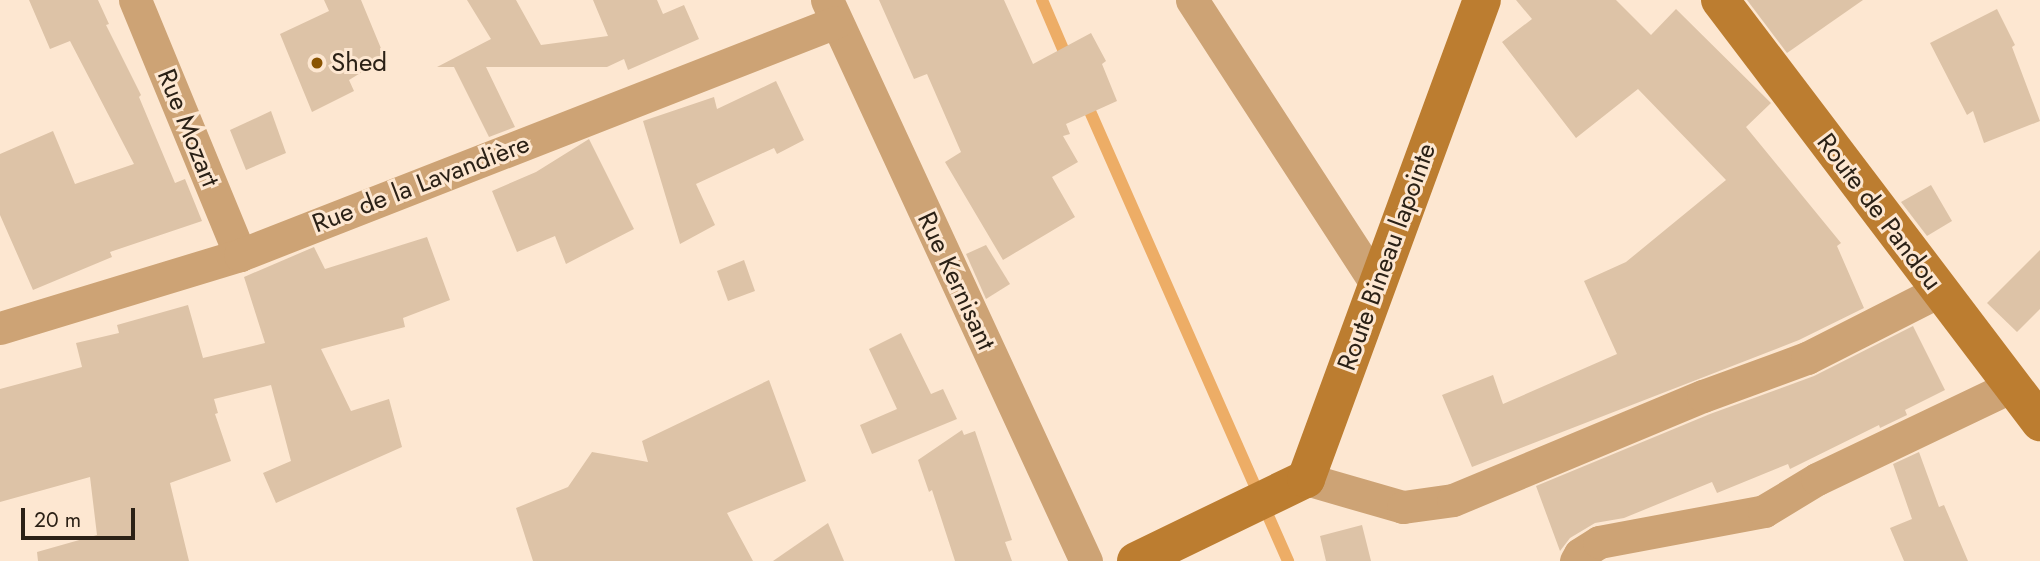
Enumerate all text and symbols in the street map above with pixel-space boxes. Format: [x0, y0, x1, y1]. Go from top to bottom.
place label: Shed [331, 47, 387, 79]
marker: Shed [309, 55, 325, 71]
street label: Rue Mozart [150, 65, 226, 191]
street label: Route de Pandou [1810, 127, 1948, 297]
street label: Rue de la Lavandière [308, 128, 534, 240]
street label: Route Bineau lapointe [1331, 139, 1443, 375]
street label: Rue Kernisant [910, 207, 1002, 355]
scale bar [24, 494, 138, 538]
text: 20 m [34, 505, 81, 535]

